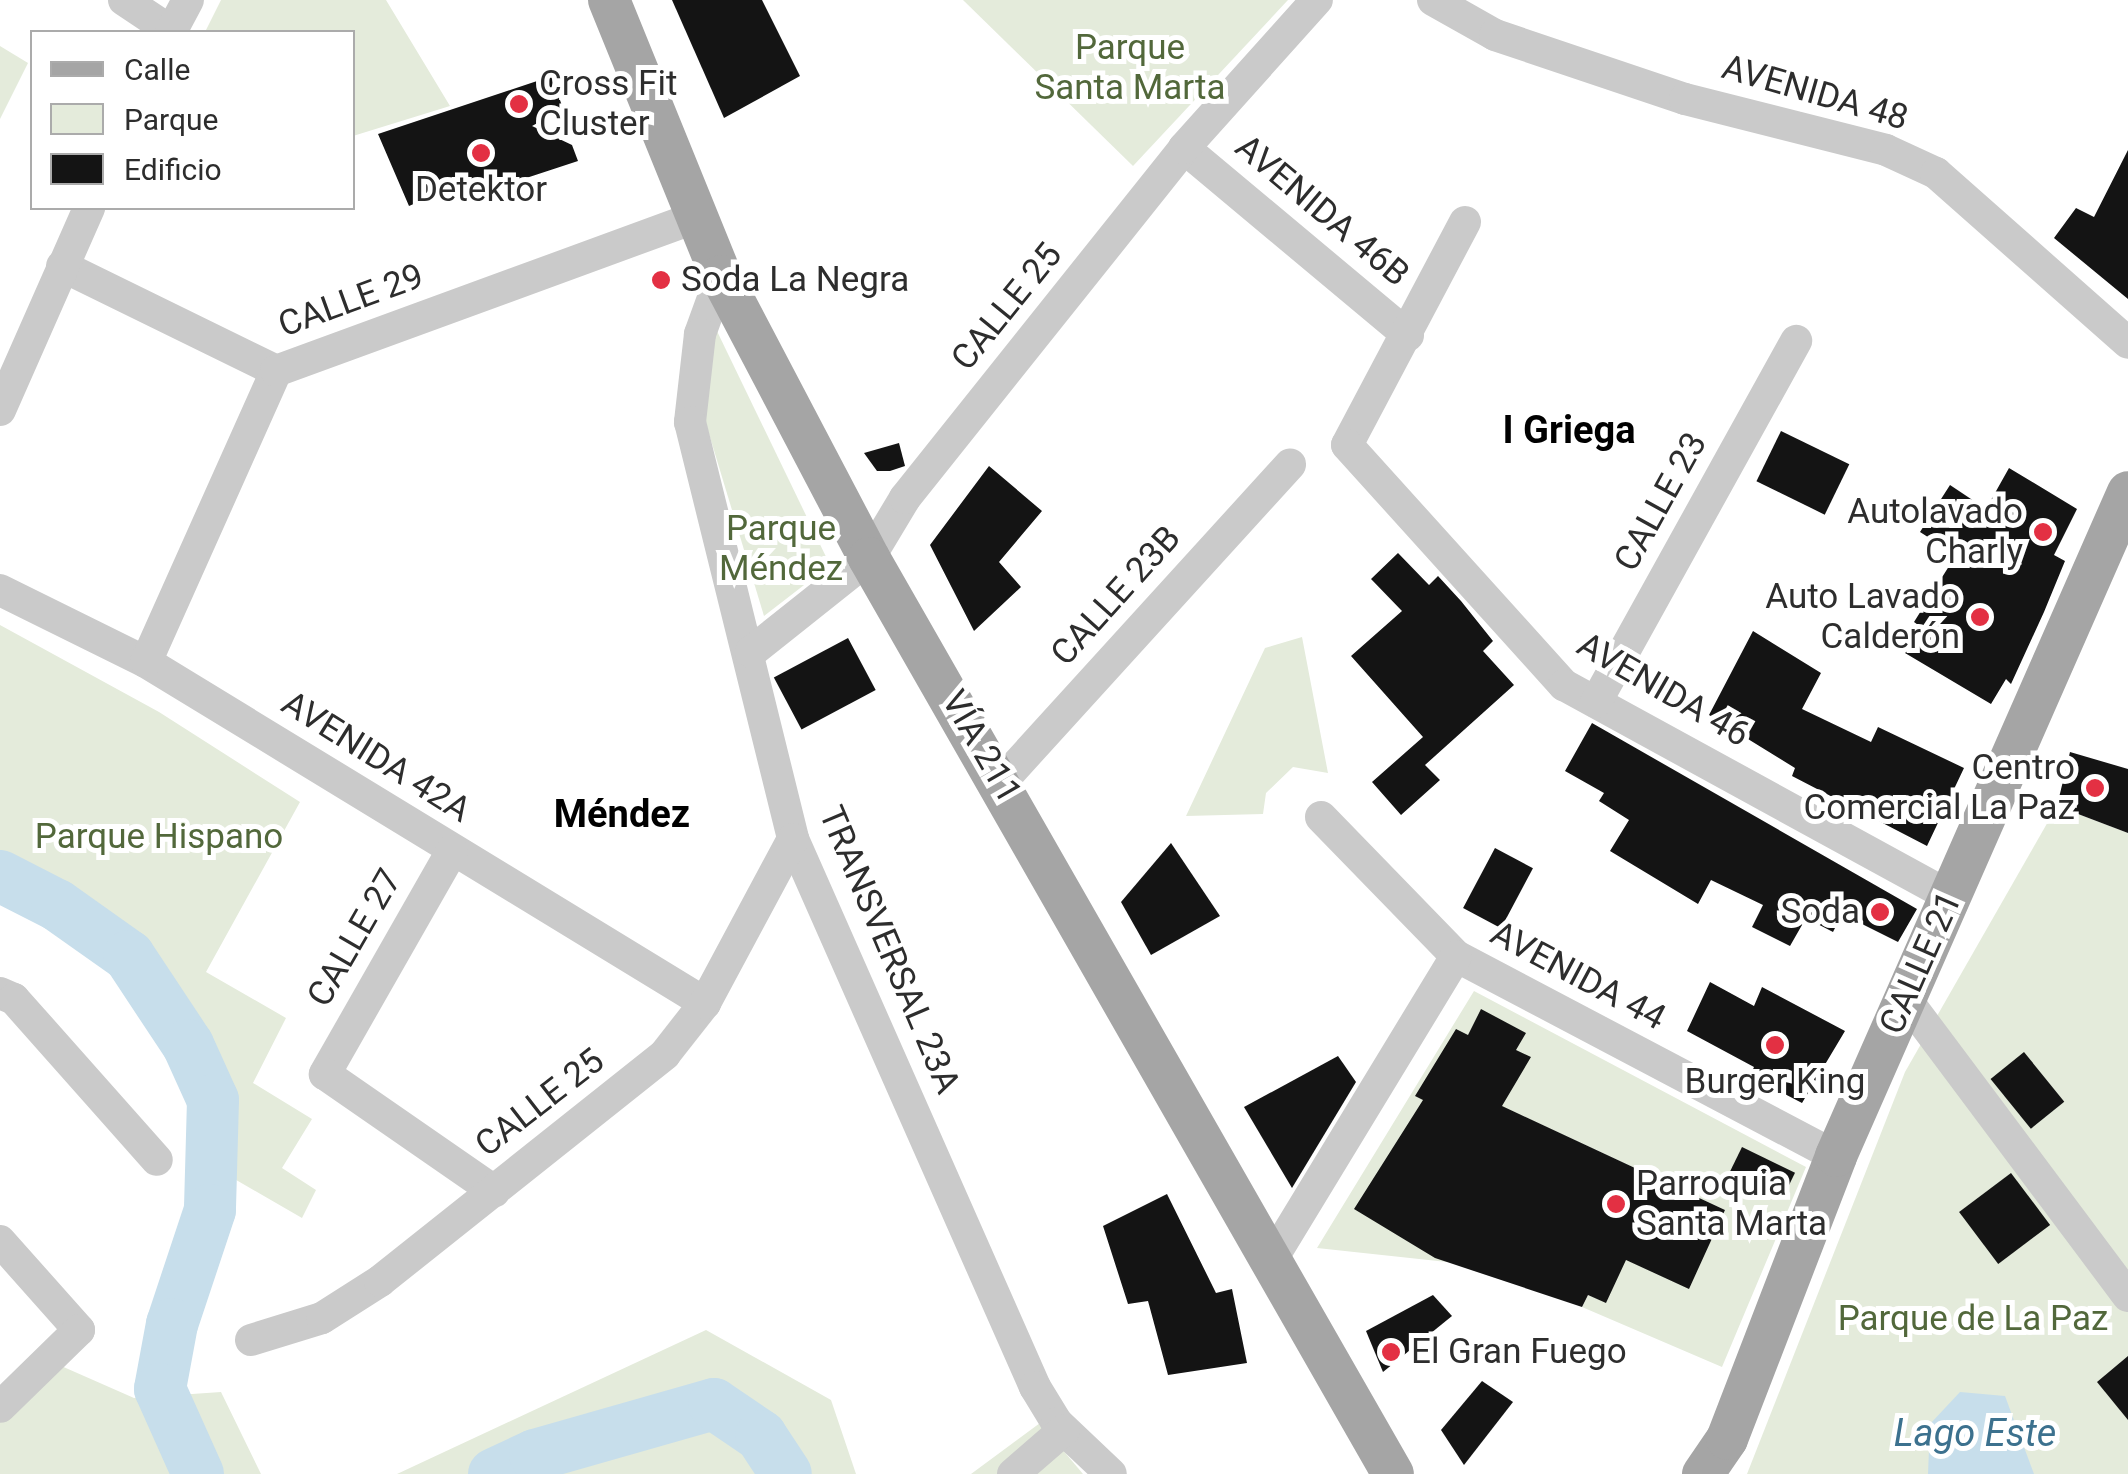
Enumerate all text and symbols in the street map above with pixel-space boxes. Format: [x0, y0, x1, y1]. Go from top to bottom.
park label: Parque Santa Marta [1034, 27, 1226, 109]
legend [30, 30, 355, 210]
street label: AVENIDA 48 [1717, 46, 1913, 140]
text: Calle [124, 52, 190, 87]
place label: Cross Fit Cluster [539, 63, 677, 145]
marker: Cross Fit Cluster [508, 93, 530, 115]
text: Parque [124, 102, 218, 137]
street label: AVENIDA 46B [1227, 126, 1417, 296]
marker: Detektor [470, 142, 492, 164]
text: Edificio [124, 152, 222, 187]
place label: Detektor [415, 169, 547, 211]
street label: CALLE 25 [943, 235, 1071, 379]
street label: CALLE 29 [273, 255, 429, 347]
place label: Soda La Negra [681, 259, 909, 301]
marker: Soda La Negra [650, 269, 672, 291]
district label: I Griega [1502, 408, 1636, 454]
street label: CALLE 23 [1606, 426, 1716, 578]
place label: Autolavado Charly [1847, 491, 2023, 573]
park label: Parque Méndez [719, 508, 843, 590]
street label: CALLE 23B [1043, 518, 1189, 674]
marker: Autolavado Charly [2032, 521, 2054, 543]
place label: Auto Lavado Calderón [1765, 576, 1960, 658]
marker: Auto Lavado Calderón [1969, 606, 1991, 628]
street label: AVENIDA 46 [1570, 624, 1756, 756]
street label: AVENIDA 42A [274, 682, 478, 832]
street label: VÍA 211 [932, 683, 1030, 811]
place label: Centro Comercial La Paz [1804, 747, 2075, 829]
marker: Centro Comercial La Paz [2084, 777, 2106, 799]
district label: Méndez [554, 792, 690, 838]
street label: TRANSVERSAL 23A [809, 800, 969, 1100]
park label: Parque Hispano [35, 816, 283, 858]
street label: CALLE 27 [299, 862, 411, 1014]
street label: CALLE 21 [1871, 885, 1971, 1041]
place label: Soda [1780, 891, 1860, 933]
marker: Soda [1869, 901, 1891, 923]
street label: AVENIDA 44 [1484, 913, 1672, 1039]
marker: Burger King [1764, 1034, 1786, 1056]
street label: CALLE 25 [467, 1040, 613, 1166]
place label: Burger King [1685, 1061, 1865, 1103]
place label: Parroquia Santa Marta [1636, 1163, 1827, 1245]
marker: Parroquia Santa Marta [1605, 1193, 1627, 1215]
park label: Parque de La Paz [1838, 1298, 2108, 1340]
place label: El Gran Fuego [1411, 1331, 1627, 1373]
marker: El Gran Fuego [1380, 1341, 1402, 1363]
water label: Lago Este [1894, 1411, 2056, 1457]

